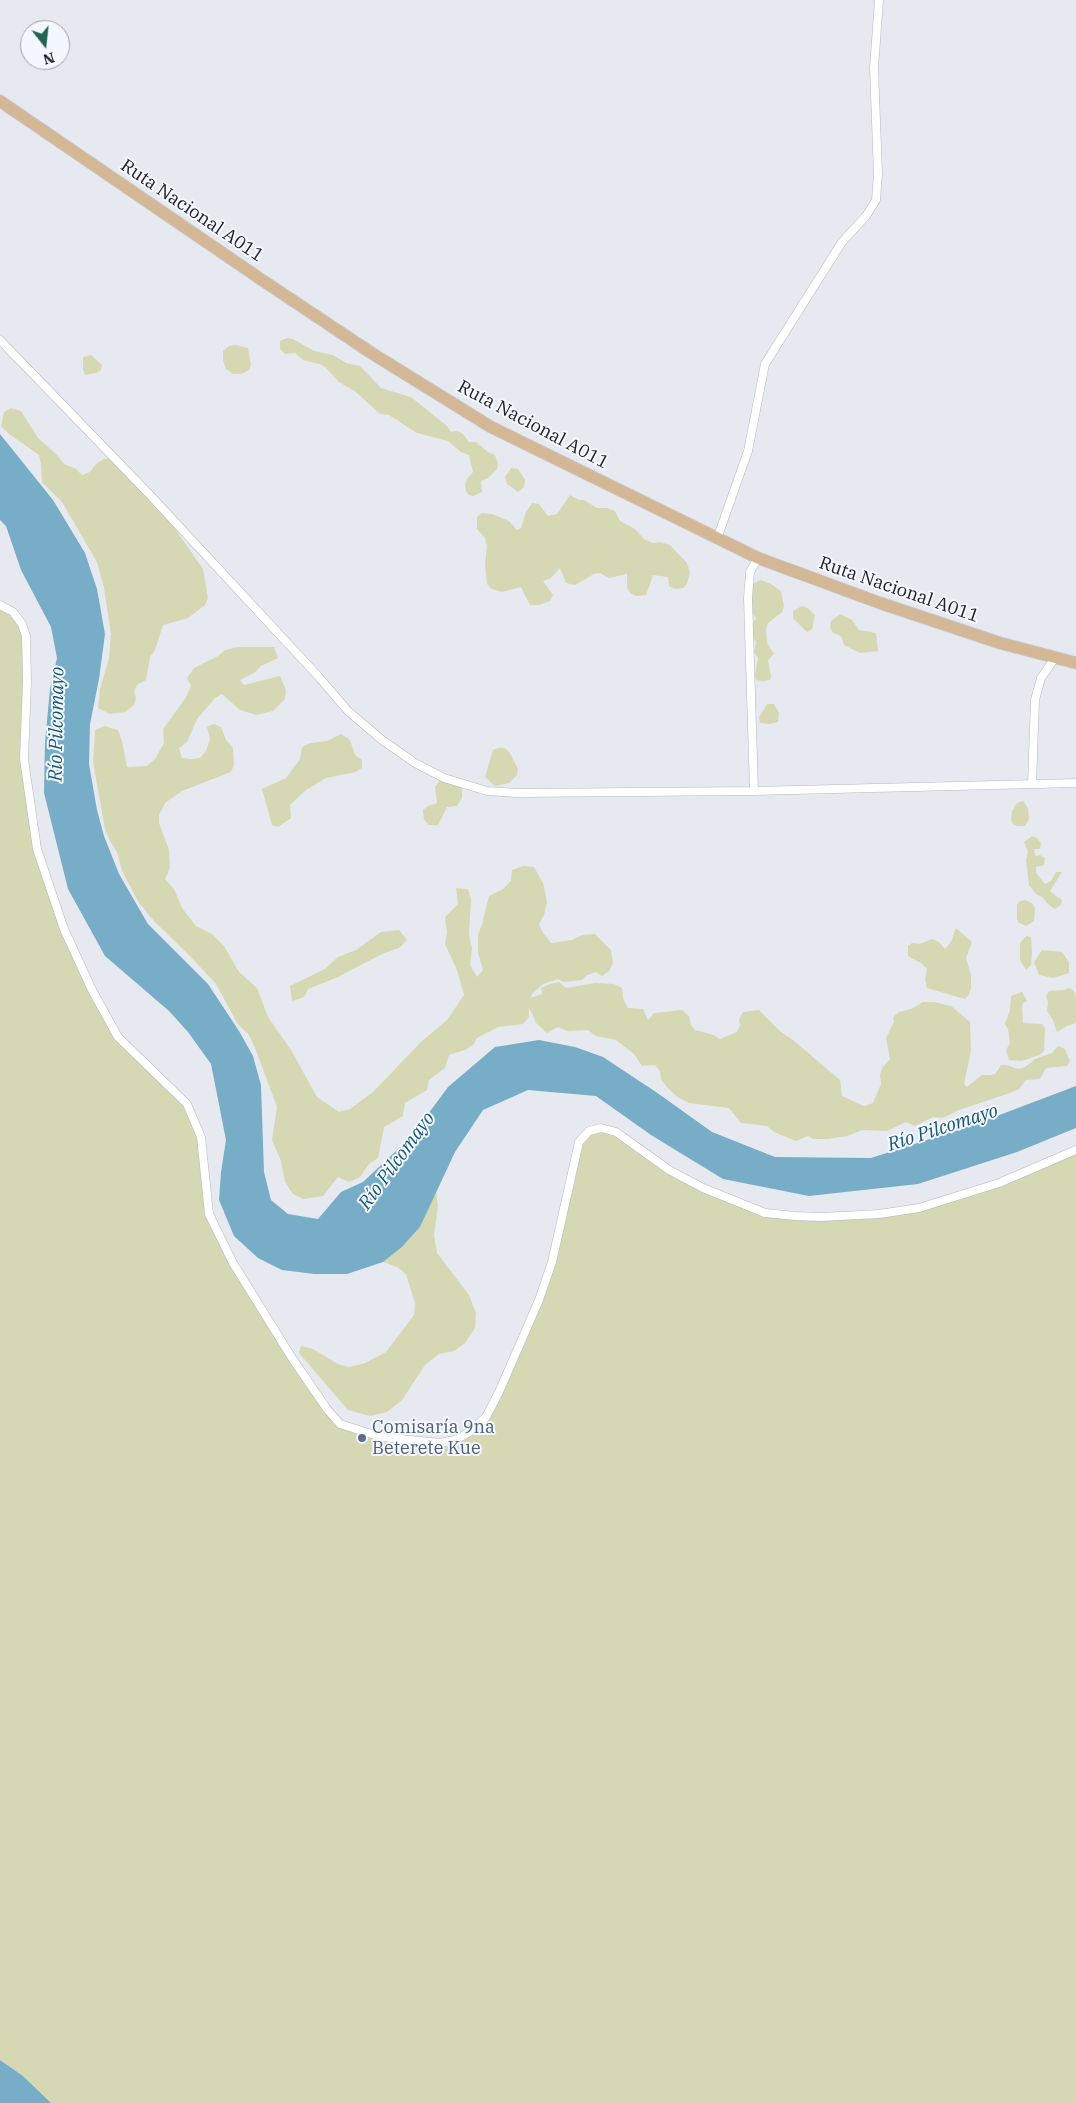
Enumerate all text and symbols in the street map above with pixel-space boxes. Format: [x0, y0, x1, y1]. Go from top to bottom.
north arrow [20, 20, 70, 70]
text: N [41, 48, 57, 69]
street label: Ruta Nacional A011 [116, 155, 268, 267]
street label: Ruta Nacional A011 [454, 376, 612, 474]
street label: Ruta Nacional A011 [816, 552, 982, 628]
water label: Río Pilcomayo [45, 666, 69, 782]
water label: Río Pilcomayo [885, 1099, 1001, 1157]
water label: Río Pilcomayo [354, 1108, 440, 1214]
place label: Comisaría 9na Beterete Kue [372, 1417, 495, 1460]
marker: Comisaría 9na Beterete Kue [356, 1432, 368, 1444]

